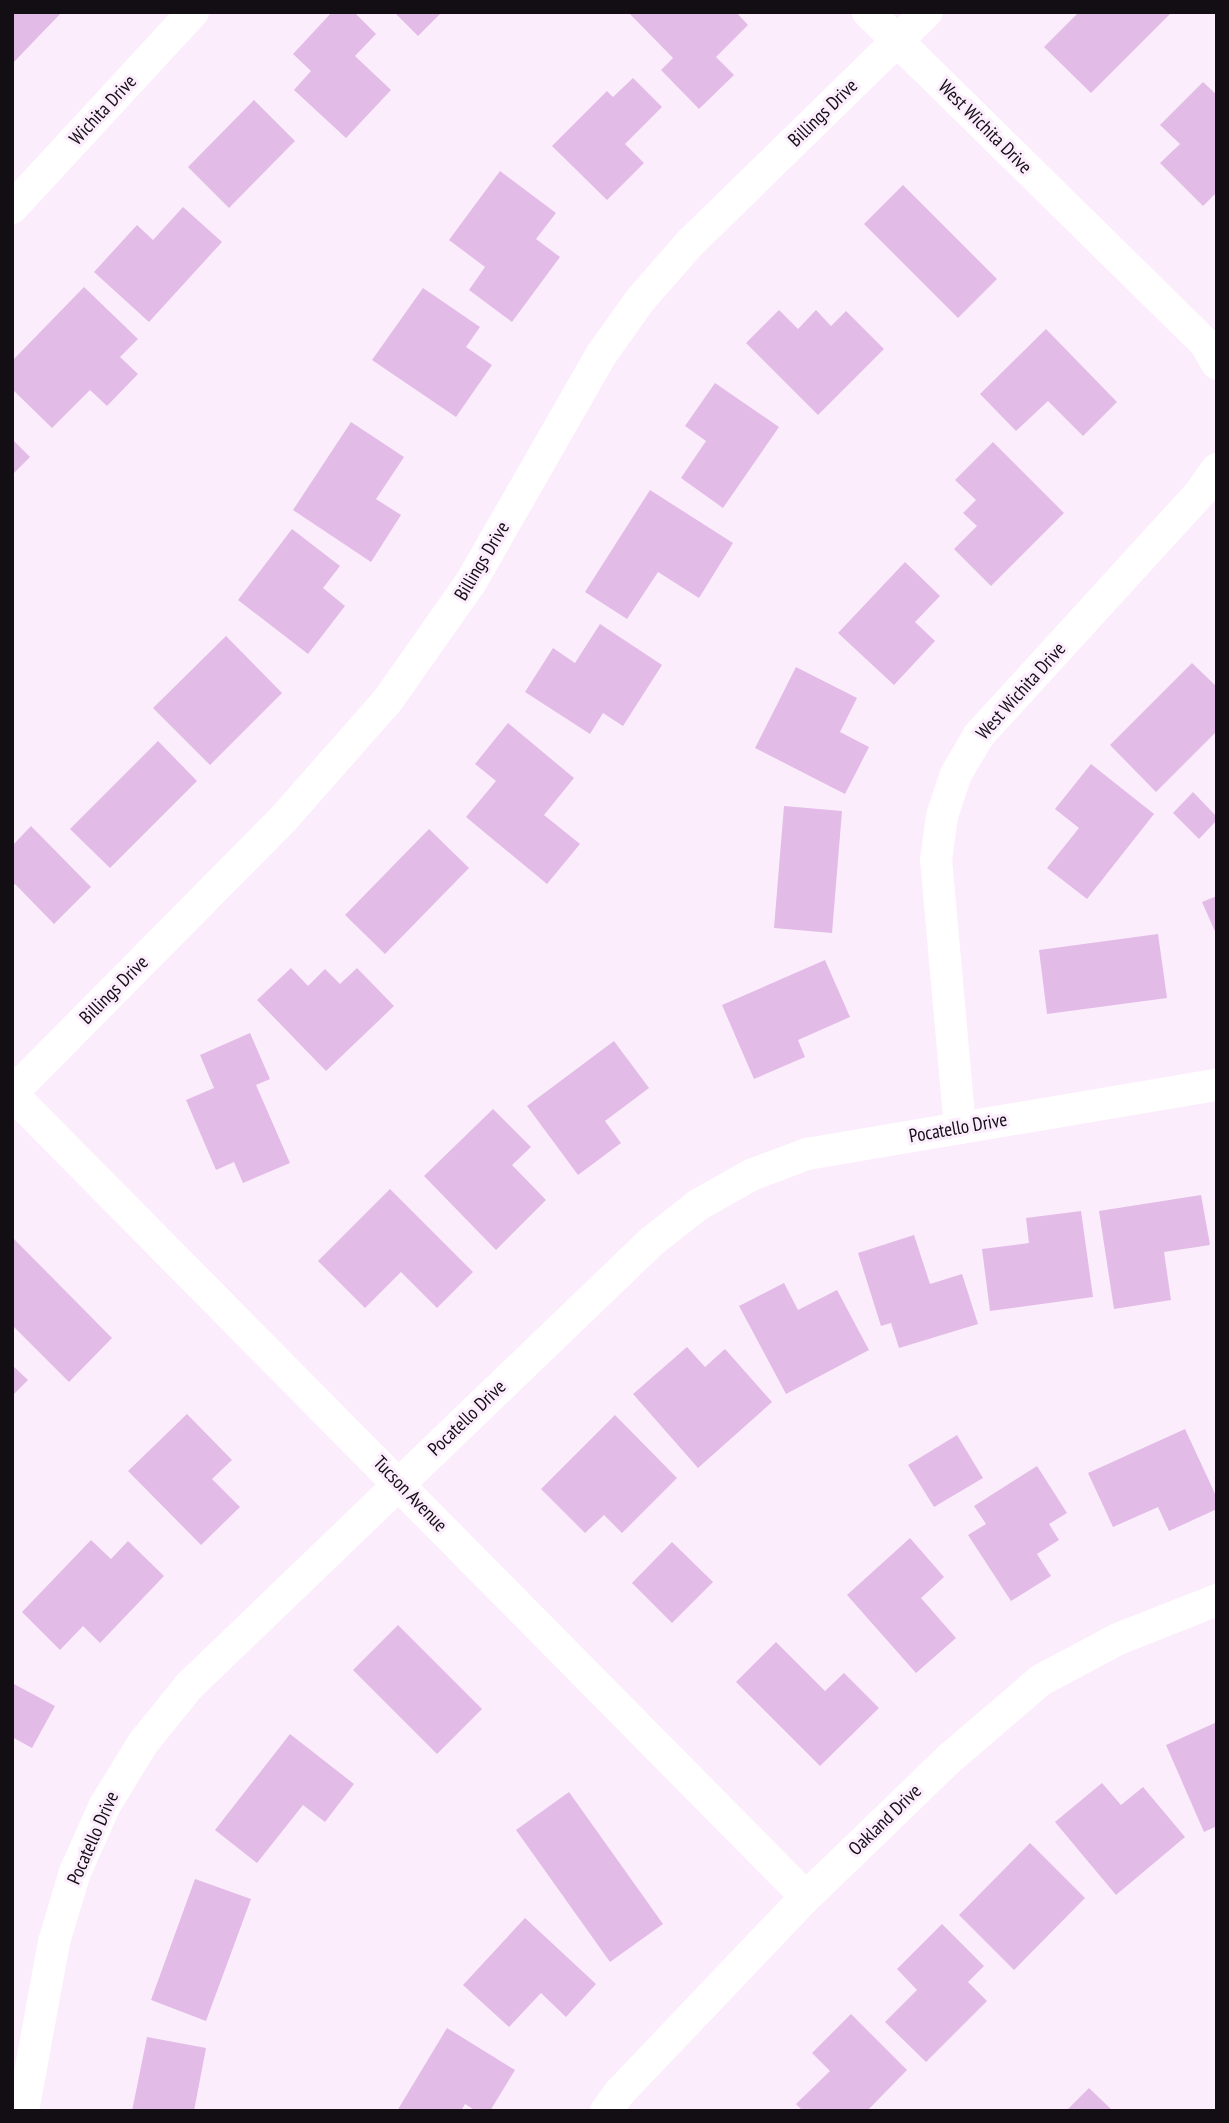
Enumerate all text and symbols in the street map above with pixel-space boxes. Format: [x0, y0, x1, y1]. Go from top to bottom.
street label: Wichita Drive [65, 70, 141, 150]
street label: Billings Drive [784, 74, 862, 152]
street label: West Wichita Drive [933, 75, 1037, 179]
street label: Billings Drive [450, 518, 514, 604]
street label: West Wichita Drive [971, 638, 1071, 744]
street label: Billings Drive [75, 951, 153, 1029]
street label: Pocatello Drive [907, 1108, 1009, 1148]
street label: Pocatello Drive [423, 1375, 511, 1461]
street label: Tucson Avenue [368, 1451, 452, 1537]
street label: Oakland Drive [844, 1780, 926, 1860]
street label: Pocatello Drive [62, 1788, 124, 1888]

